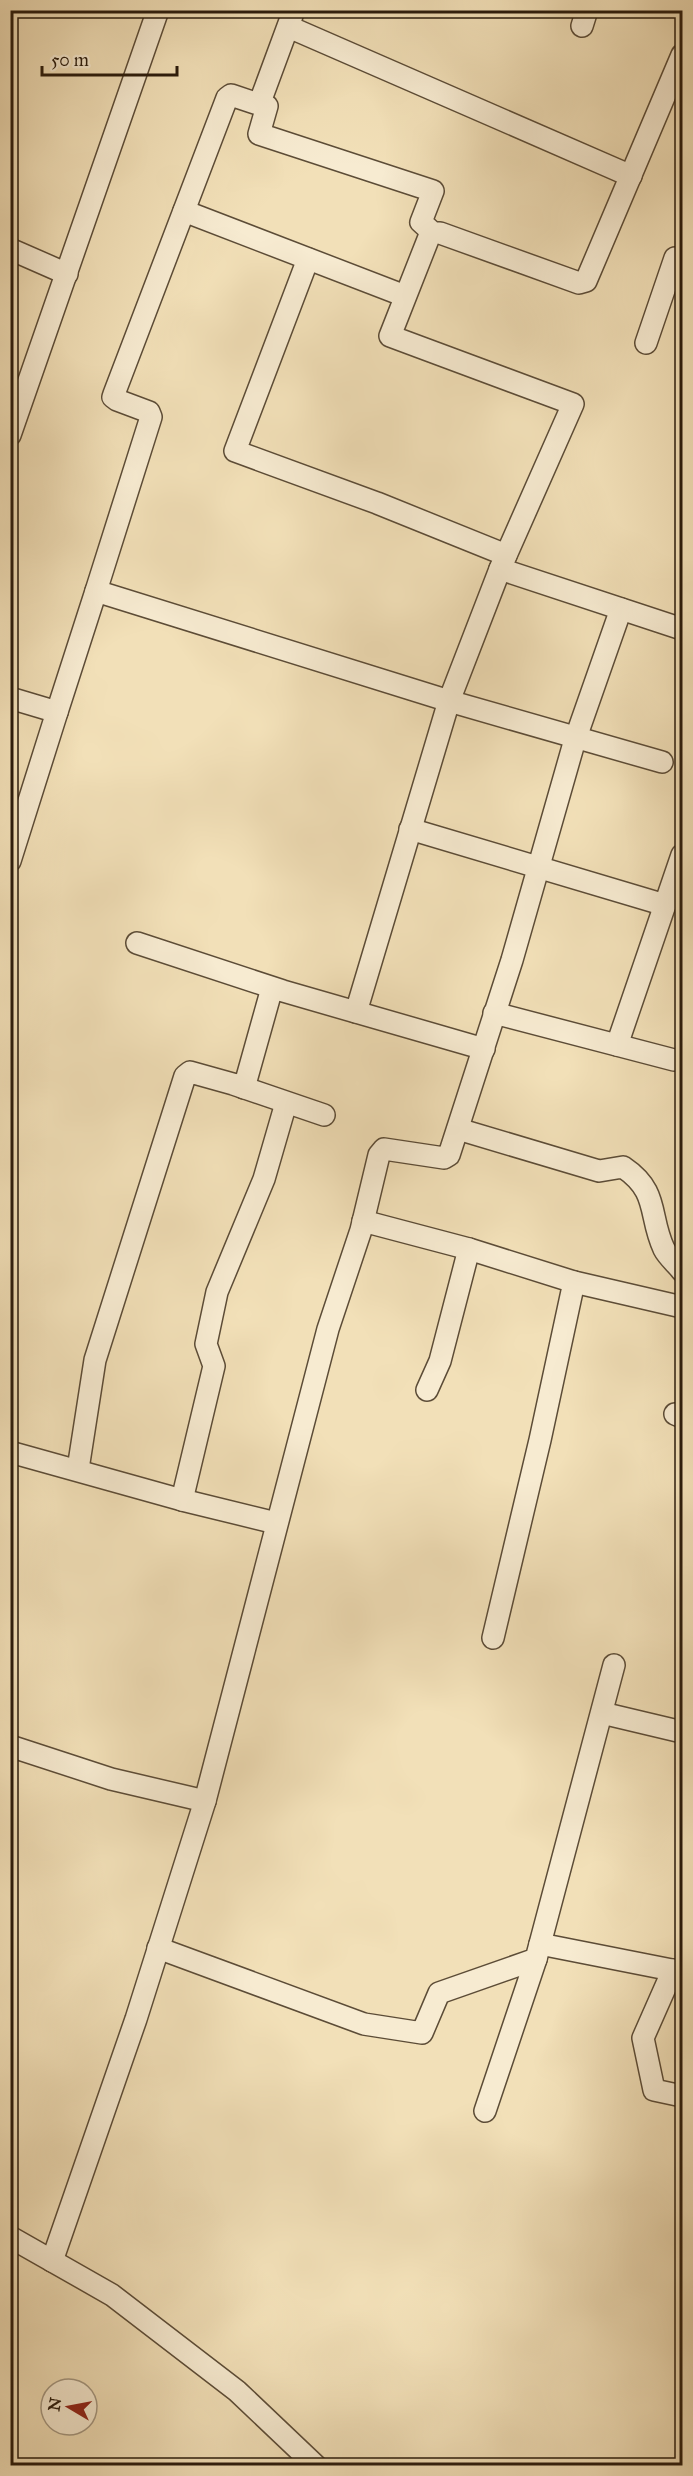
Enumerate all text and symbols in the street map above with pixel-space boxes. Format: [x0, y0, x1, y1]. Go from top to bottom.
scale bar [42, 39, 177, 77]
text: 50 m [51, 49, 89, 71]
north arrow [39, 2377, 99, 2437]
text: N [44, 2396, 65, 2413]

